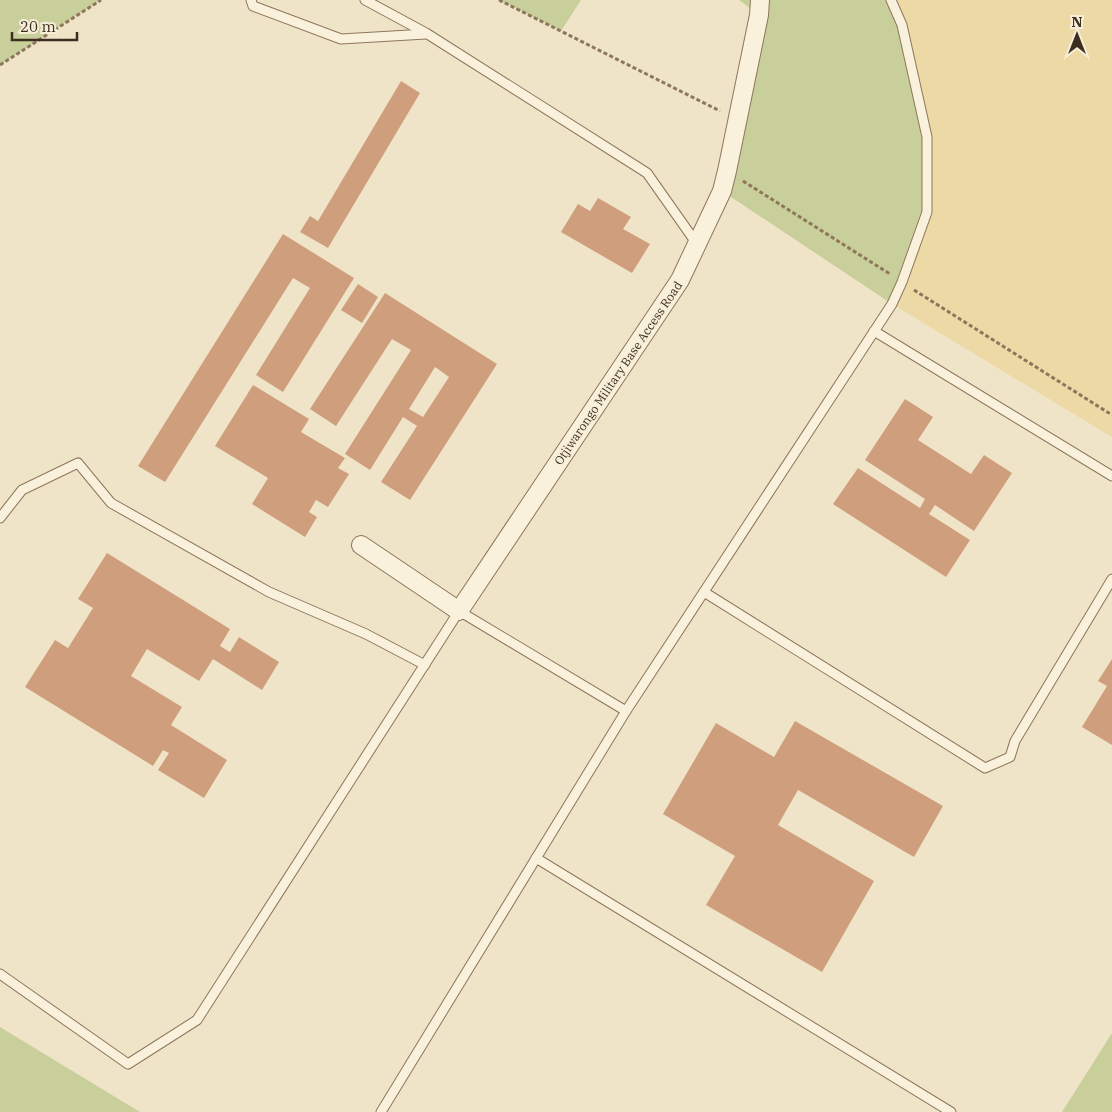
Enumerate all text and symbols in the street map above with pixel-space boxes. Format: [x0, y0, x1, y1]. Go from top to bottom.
scale bar [12, 10, 78, 42]
north arrow [1052, 10, 1102, 60]
text: N [1071, 13, 1083, 31]
text: 20 m [20, 17, 56, 36]
street label: Otjiwarongo Military Base Access Road [551, 278, 685, 468]

